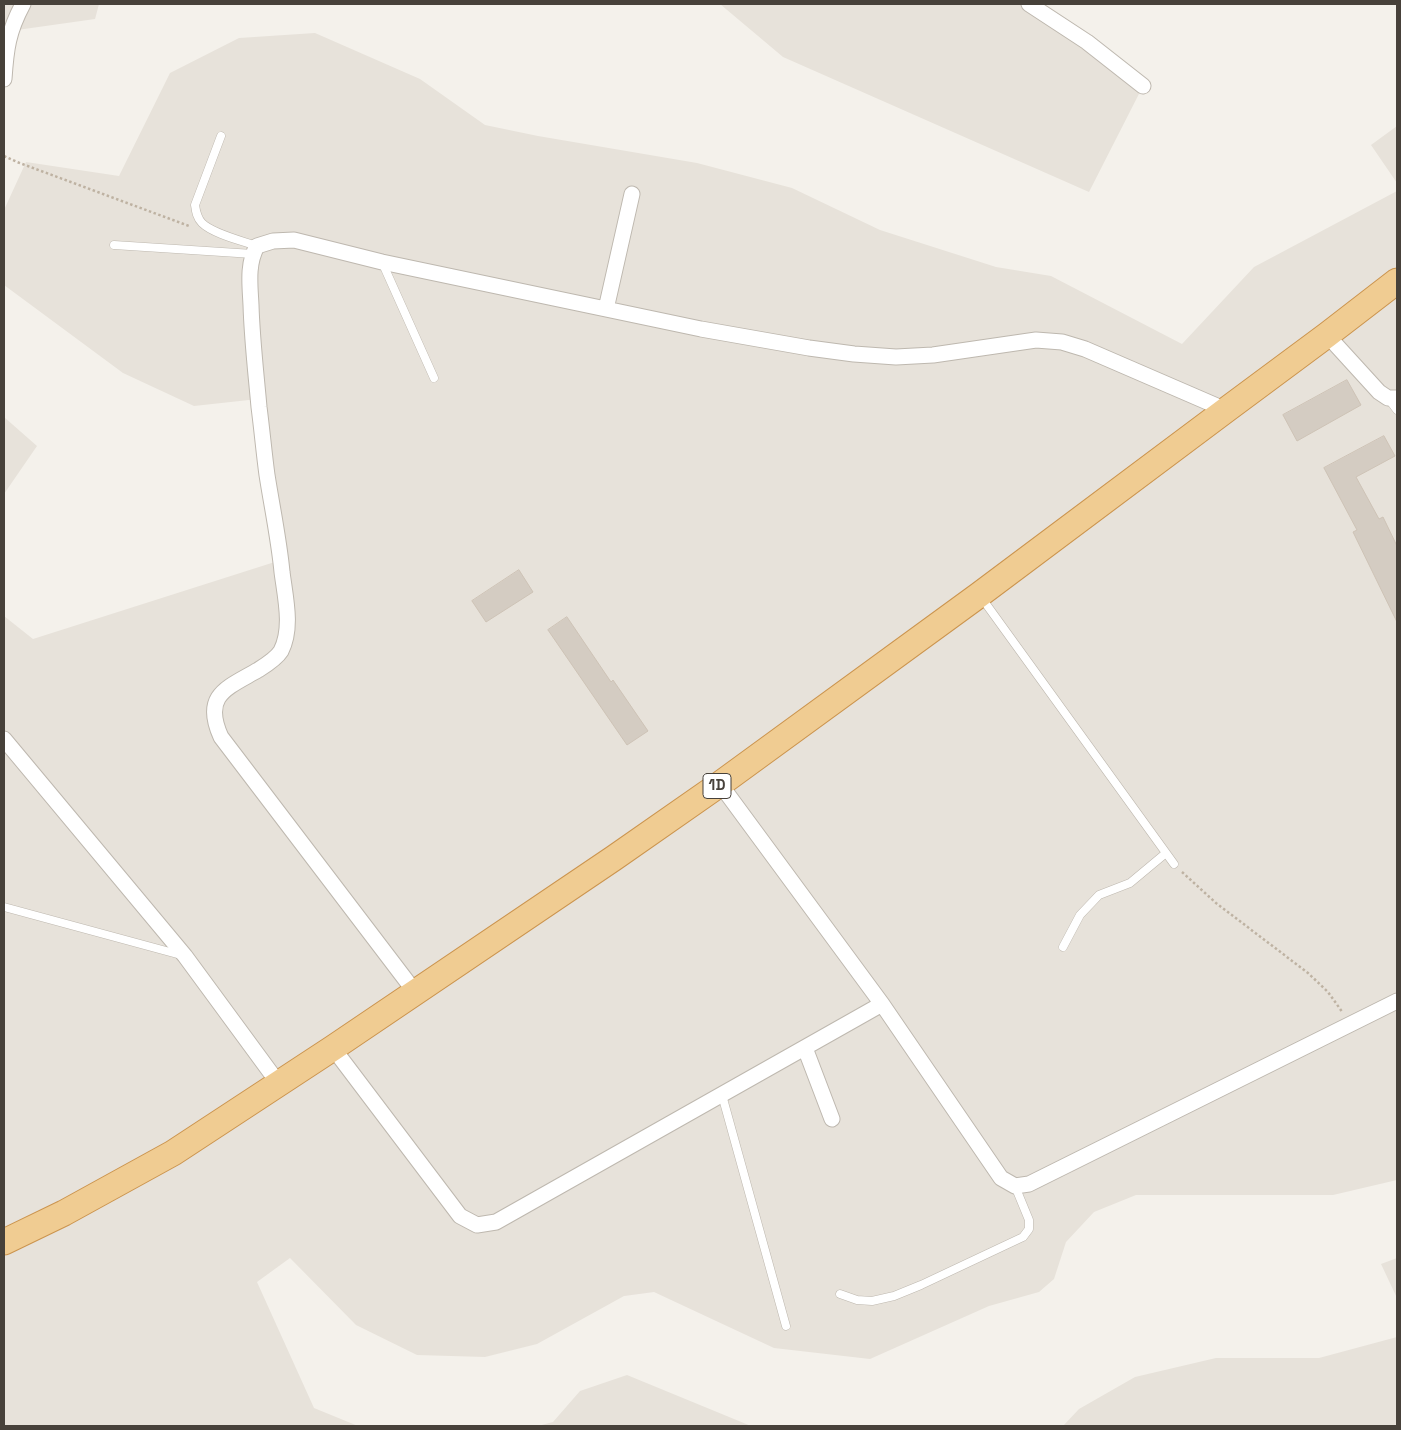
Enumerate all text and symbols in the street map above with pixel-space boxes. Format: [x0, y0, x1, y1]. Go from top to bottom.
road number: 1D [703, 774, 731, 798]

